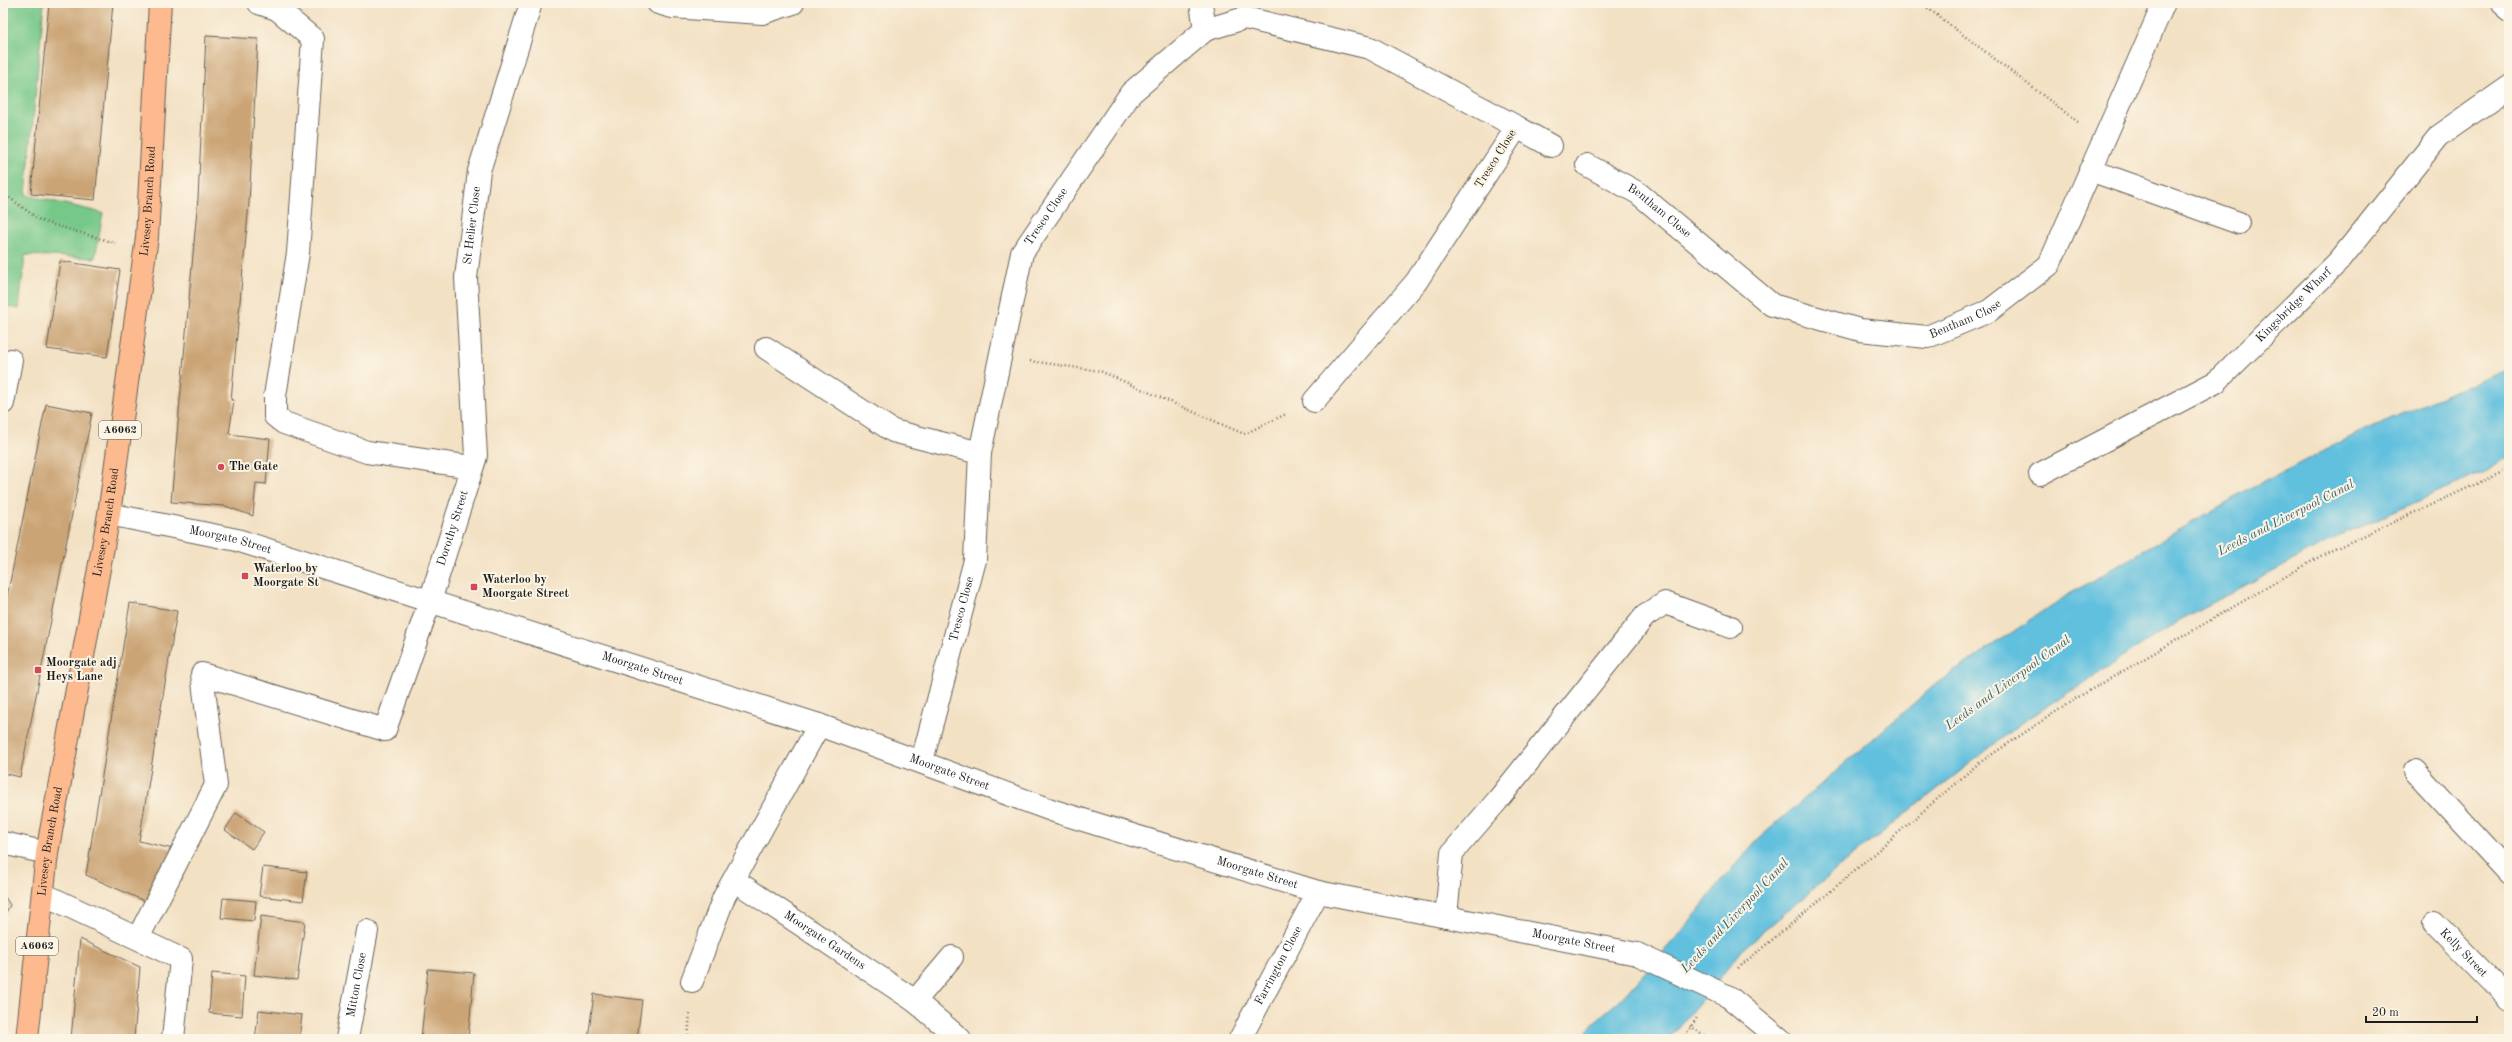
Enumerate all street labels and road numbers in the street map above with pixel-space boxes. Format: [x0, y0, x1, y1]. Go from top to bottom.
street label: Tresco Close [1473, 127, 1519, 190]
street label: Livesey Branch Road [138, 146, 158, 257]
street label: Bentham Close [1625, 182, 1693, 241]
street label: St Helier Close [462, 185, 483, 265]
street label: Tresco Close [1023, 186, 1071, 248]
street label: Kingsbridge Wharf [2254, 265, 2335, 345]
street label: Bentham Close [1928, 297, 2004, 341]
road number: A6062 [99, 421, 141, 439]
street label: Livesey Branch Road [92, 467, 121, 578]
street label: Dorothy Street [436, 489, 471, 567]
street label: Moorgate Street [188, 524, 273, 556]
street label: Tresco Close [948, 575, 976, 643]
street label: Moorgate Street [600, 650, 684, 687]
street label: Moorgate Street [908, 753, 991, 793]
street label: Livesey Branch Road [36, 786, 65, 897]
street label: Moorgate Street [1215, 855, 1299, 891]
street label: Moorgate Gardens [782, 909, 868, 972]
street label: Farrington Close [1253, 924, 1305, 1007]
street label: Kelly Street [2437, 926, 2489, 980]
street label: Moorgate Street [1531, 928, 1616, 956]
road number: A6062 [16, 937, 58, 955]
street label: Mitton Close [345, 951, 369, 1018]

